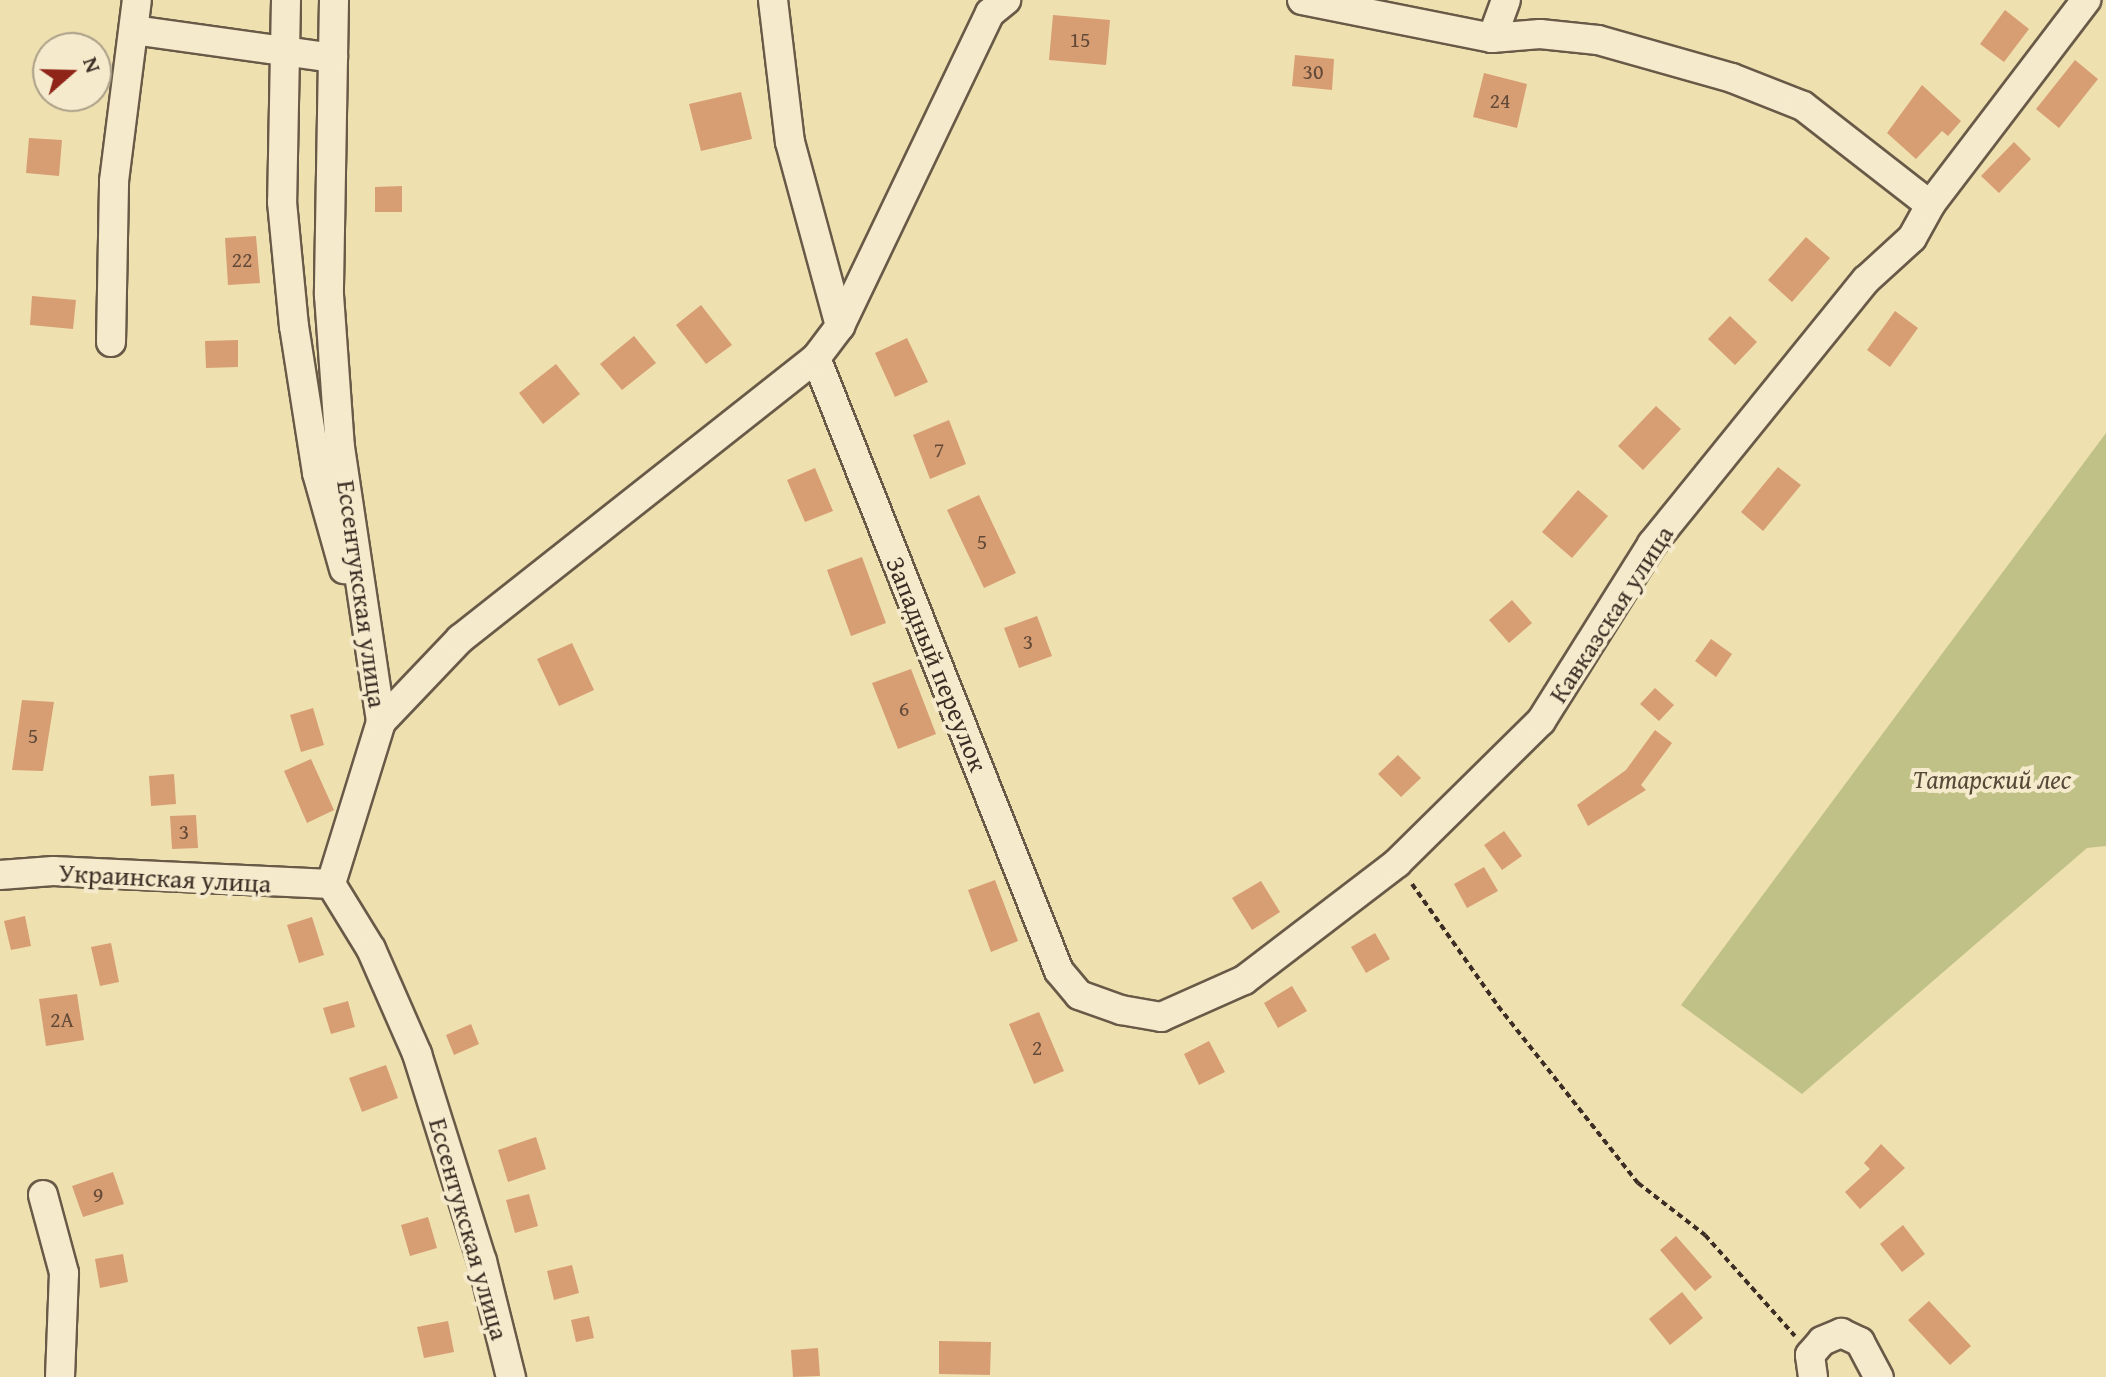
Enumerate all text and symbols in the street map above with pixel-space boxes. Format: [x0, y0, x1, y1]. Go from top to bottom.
house number: 15 [1069, 27, 1091, 53]
north arrow [32, 32, 112, 112]
text: N [75, 52, 110, 77]
house number: 30 [1302, 59, 1324, 85]
house number: 24 [1489, 88, 1511, 114]
house number: 22 [231, 247, 253, 273]
house number: 7 [934, 437, 944, 463]
street label: Ессентукская улица [331, 478, 393, 710]
street label: Кавказская улица [1542, 520, 1680, 708]
house number: 5 [977, 529, 987, 555]
street label: Западный переулок [880, 552, 994, 776]
house number: 3 [1023, 629, 1033, 655]
house number: 6 [899, 696, 909, 722]
house number: 5 [28, 723, 38, 749]
park label: Татарский лес [1913, 763, 2071, 795]
house number: 3 [179, 819, 189, 845]
street label: Украинская улица [58, 857, 272, 899]
house number: 2А [50, 1007, 74, 1033]
house number: 2 [1032, 1035, 1042, 1061]
street label: Ессентукская улица [422, 1114, 516, 1344]
house number: 9 [93, 1182, 103, 1208]

